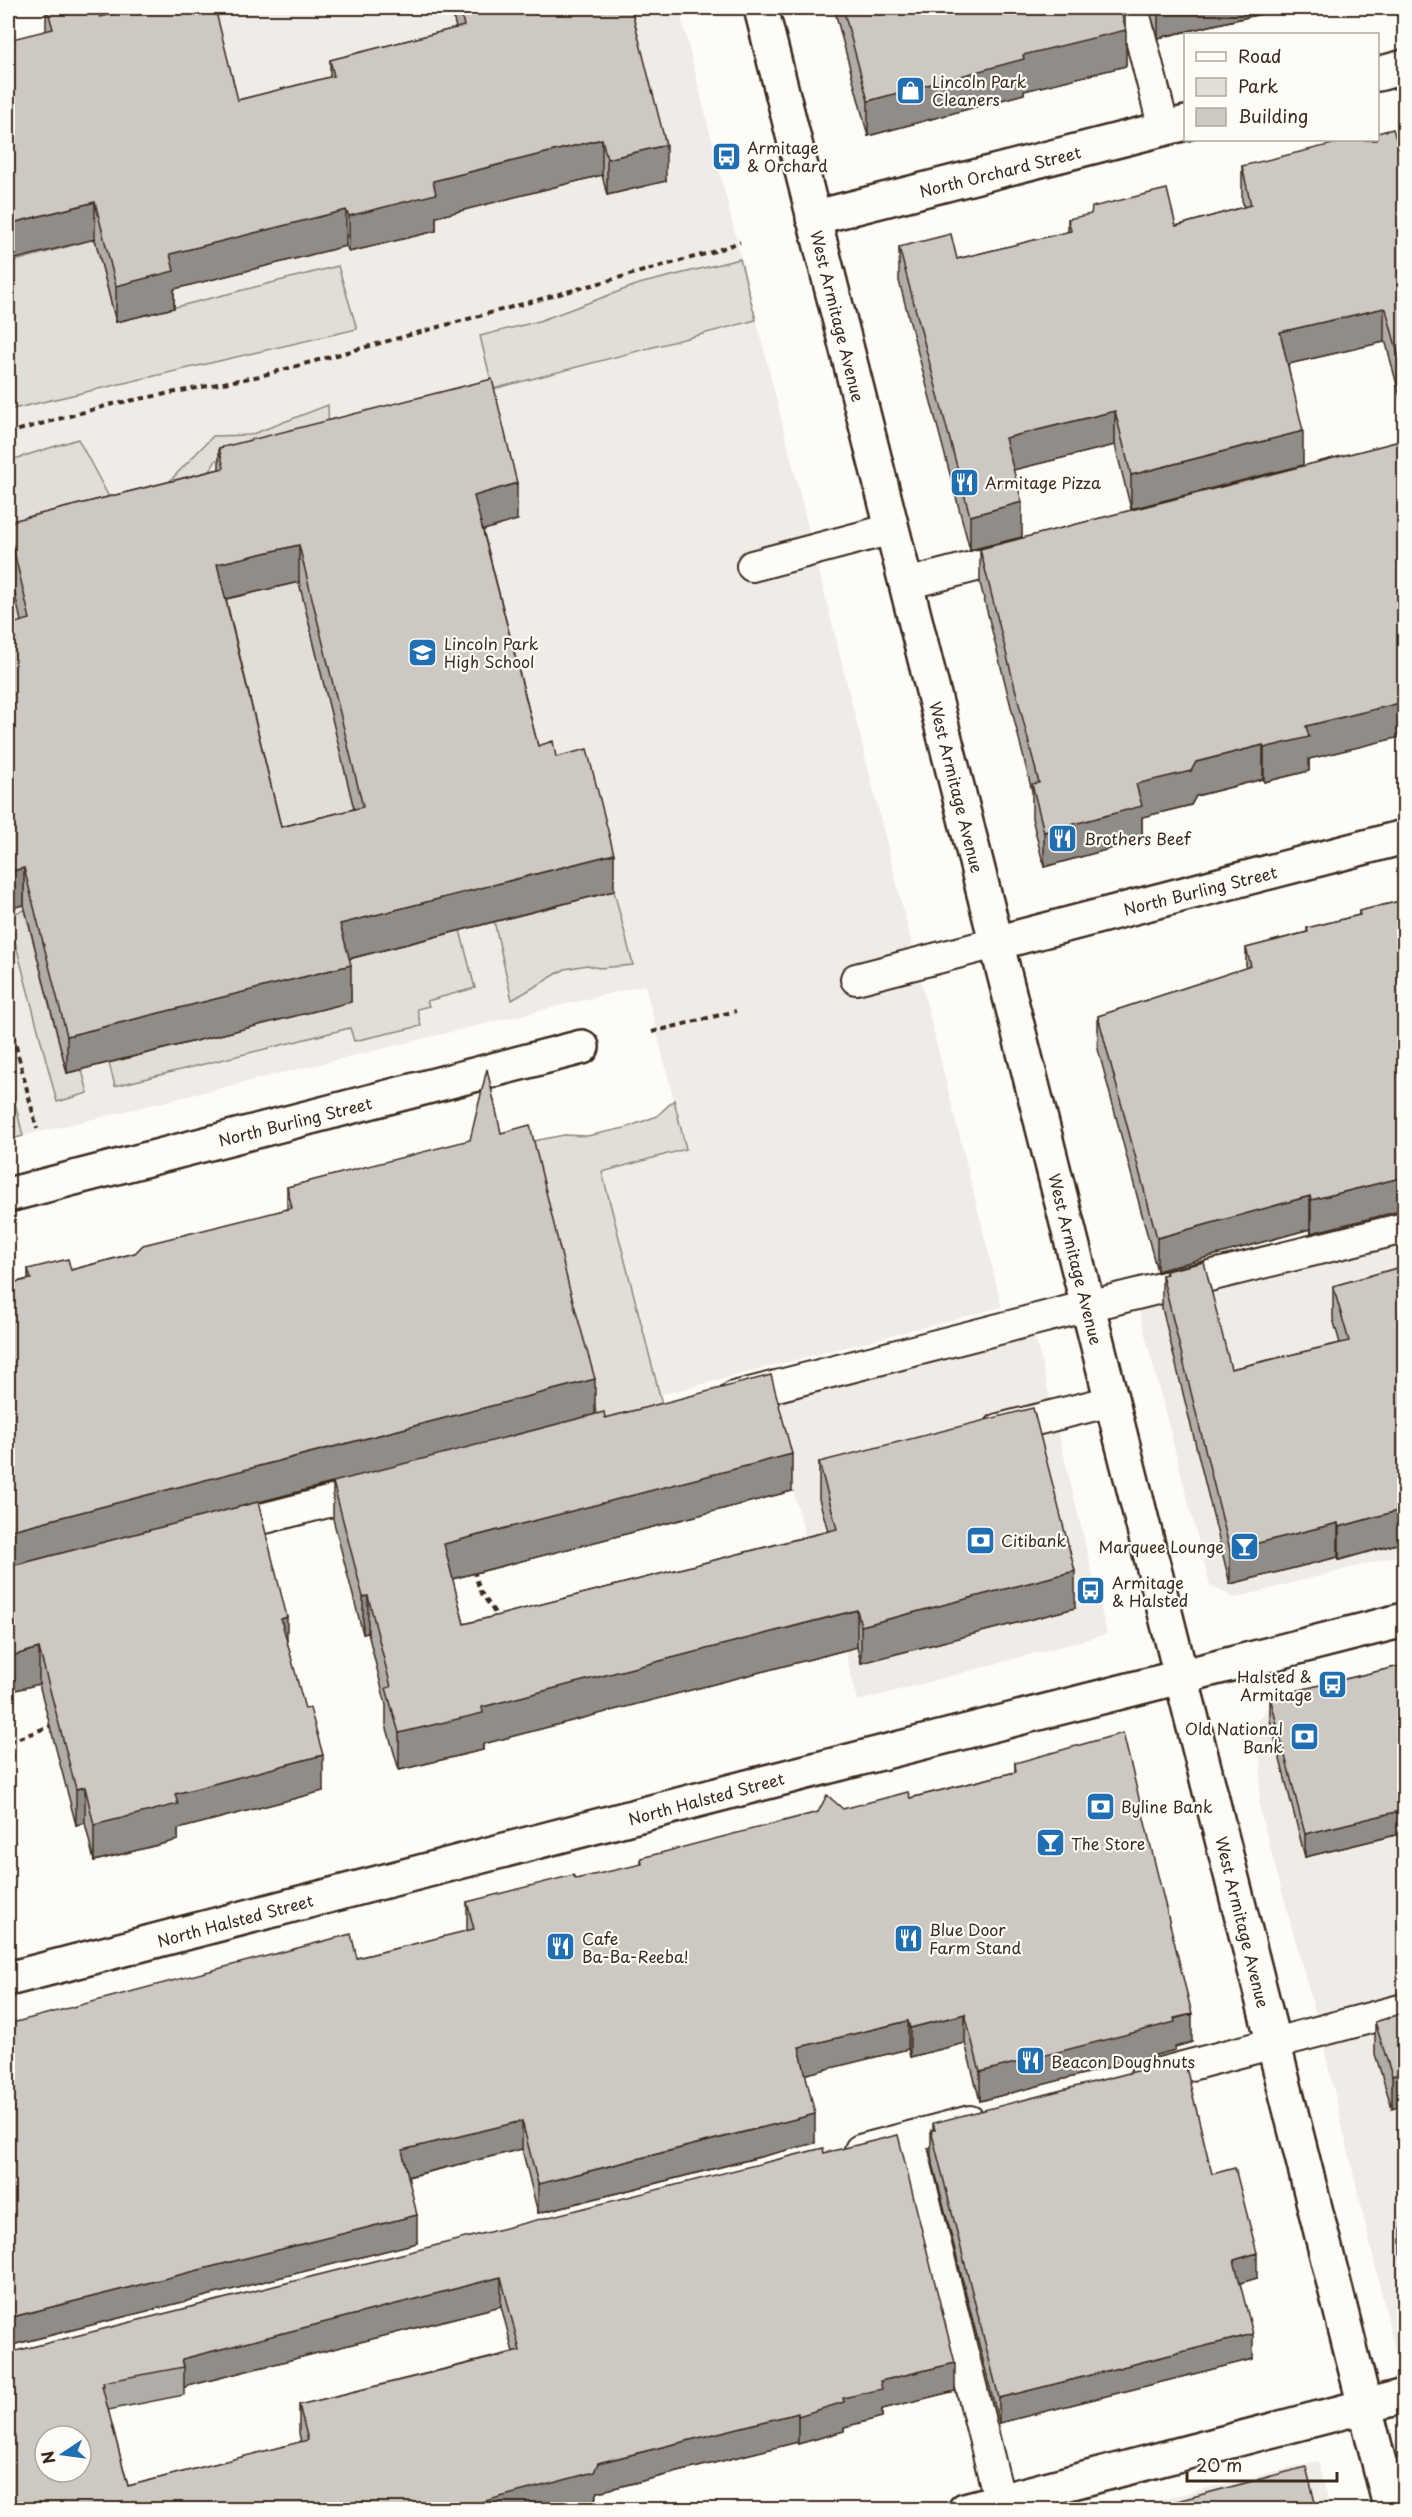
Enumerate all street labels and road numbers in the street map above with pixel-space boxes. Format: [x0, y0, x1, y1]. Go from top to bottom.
street label: North Orchard Street [917, 139, 1084, 203]
street label: West Armitage Avenue [805, 228, 871, 405]
street label: West Armitage Avenue [924, 699, 990, 876]
street label: North Burling Street [1121, 859, 1280, 921]
street label: North Burling Street [216, 1090, 375, 1152]
street label: West Armitage Avenue [1043, 1171, 1109, 1348]
street label: North Halsted Street [625, 1766, 787, 1830]
street label: West Armitage Avenue [1210, 1834, 1276, 2011]
street label: North Halsted Street [154, 1888, 316, 1952]

